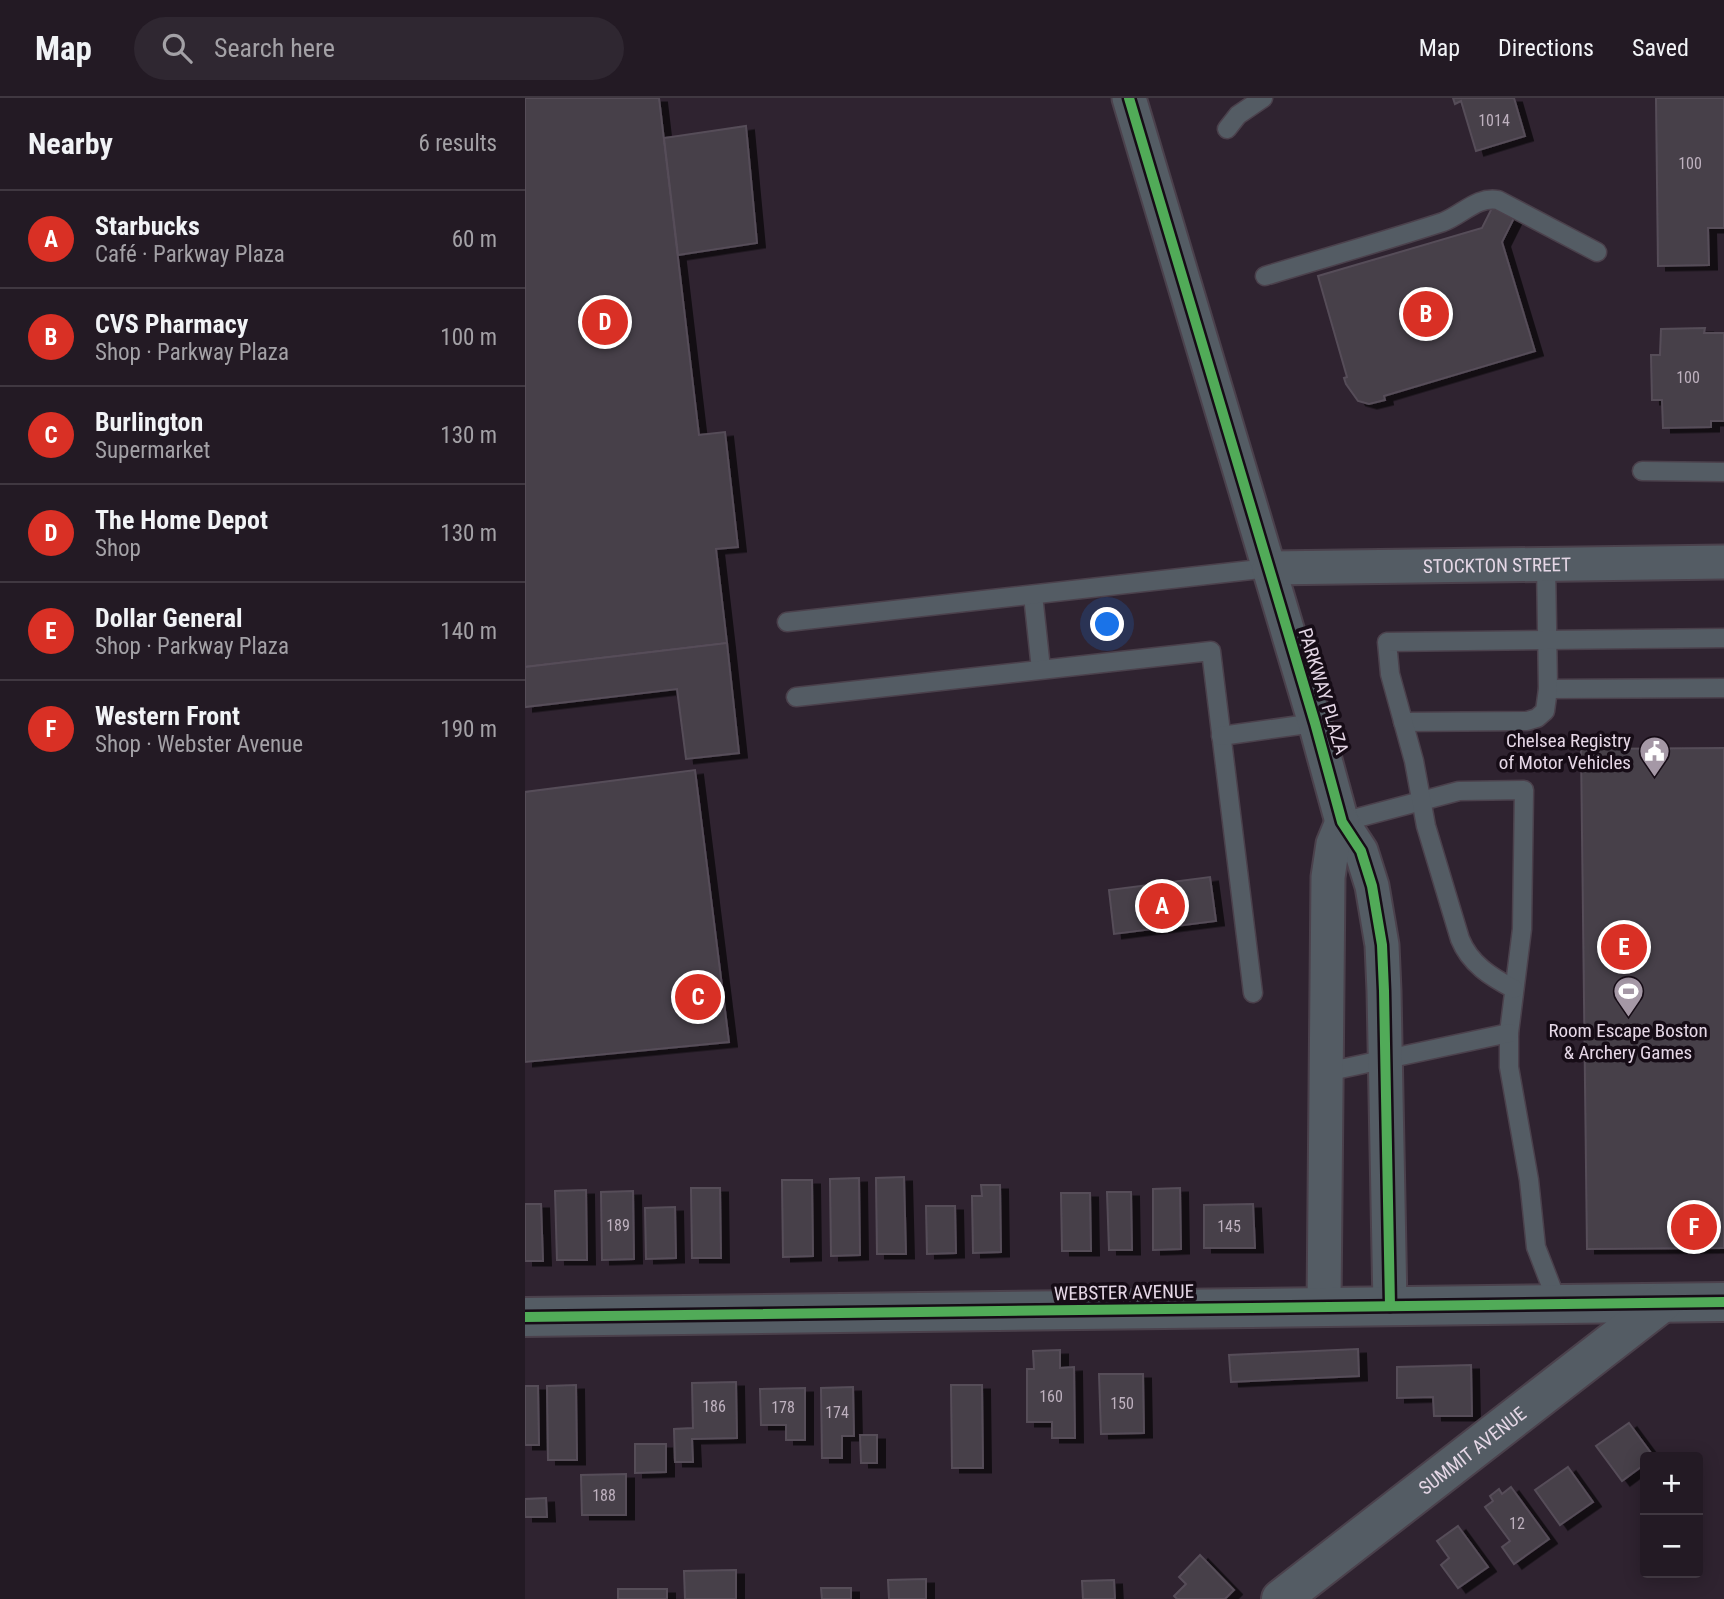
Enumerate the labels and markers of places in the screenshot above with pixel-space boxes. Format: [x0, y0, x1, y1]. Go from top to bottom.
pin: B [1403, 288, 1449, 340]
pin: D [582, 296, 628, 348]
place label: Chelsea Registry of Motor Vehicles [1499, 729, 1631, 774]
public building icon: Chelsea Registry of Motor Vehicles [1637, 734, 1671, 778]
pin: A [1139, 880, 1185, 932]
pin: E [1601, 921, 1647, 973]
pin: C [675, 971, 721, 1023]
sports icon: Room Escape Boston & Archery Games [1611, 974, 1645, 1018]
place label: Room Escape Boston & Archery Games [1548, 1019, 1708, 1064]
pin: F [1671, 1201, 1717, 1253]

